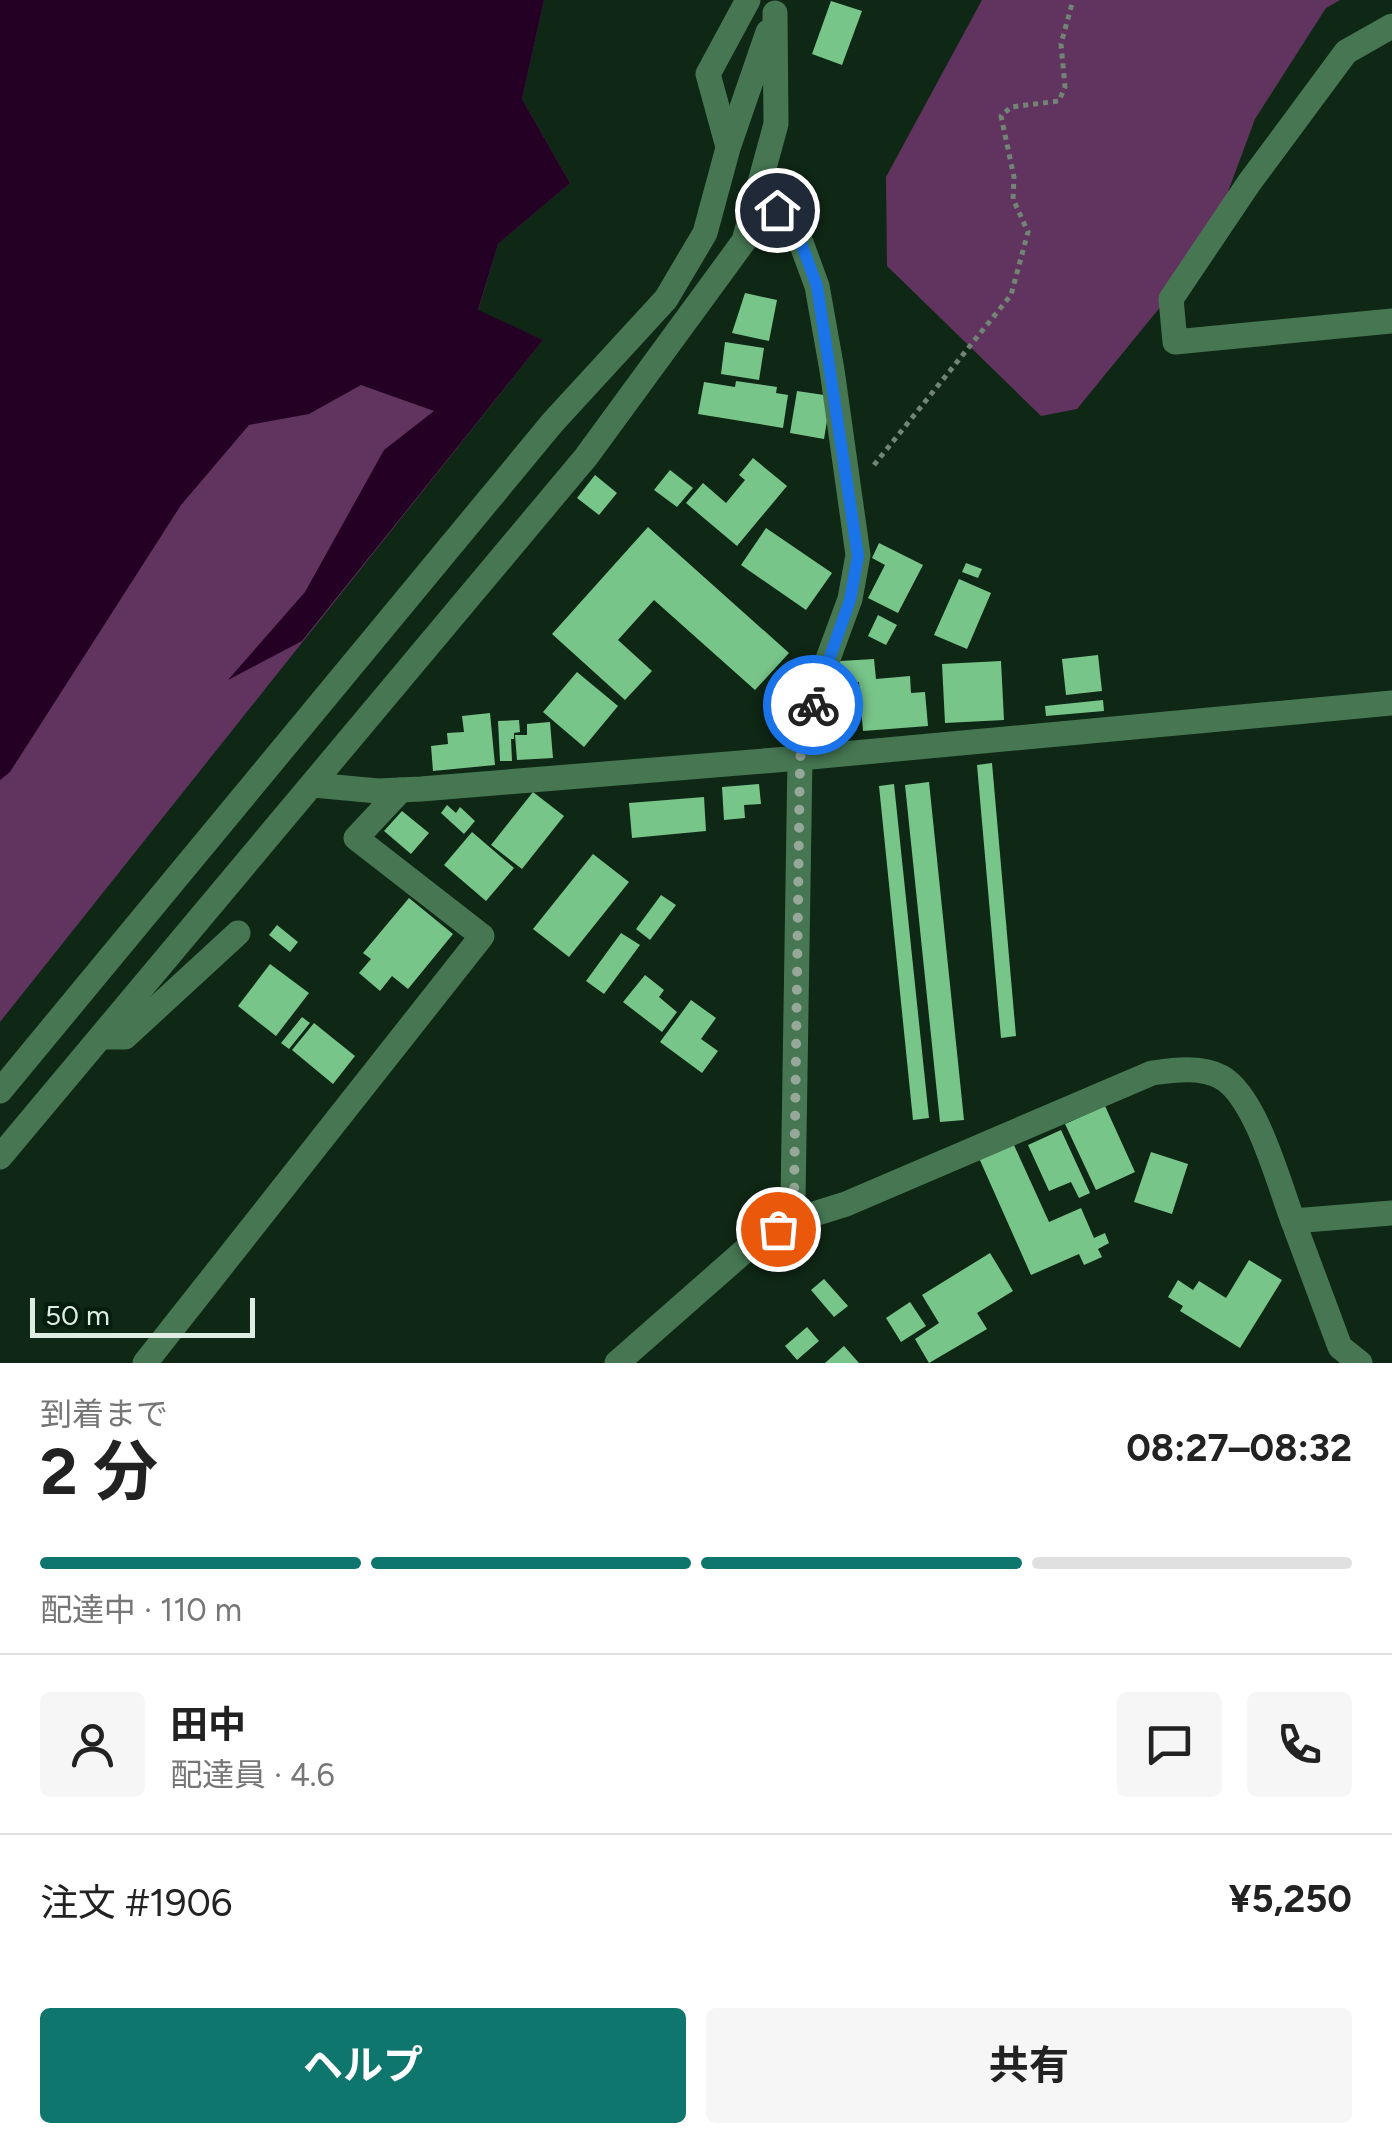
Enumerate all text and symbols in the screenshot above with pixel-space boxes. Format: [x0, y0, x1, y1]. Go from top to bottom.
pin [735, 168, 820, 253]
icon: home [750, 183, 805, 238]
courier [763, 655, 863, 755]
icon: bike [786, 678, 841, 733]
pin [736, 1187, 821, 1272]
icon: bag [751, 1202, 806, 1257]
scale bar [30, 1293, 255, 1338]
text: 50 m [45, 1298, 110, 1332]
text: 到着まで [40, 1395, 168, 1433]
text: 08:27–08:32 [1126, 1425, 1352, 1471]
text: 2 分 [40, 1432, 158, 1510]
text: 配達中 · 110 m [40, 1591, 242, 1629]
button: person [40, 1692, 145, 1797]
button: chat [1117, 1692, 1222, 1797]
button: phone [1247, 1692, 1352, 1797]
text: 田中 [170, 1702, 246, 1748]
text: 配達員 · 4.6 [170, 1756, 335, 1794]
text: ¥5,250 [1229, 1876, 1352, 1922]
text: 注文 #1906 [40, 1880, 232, 1926]
button: ヘルプ [40, 2008, 686, 2123]
button: 共有 [706, 2008, 1352, 2123]

